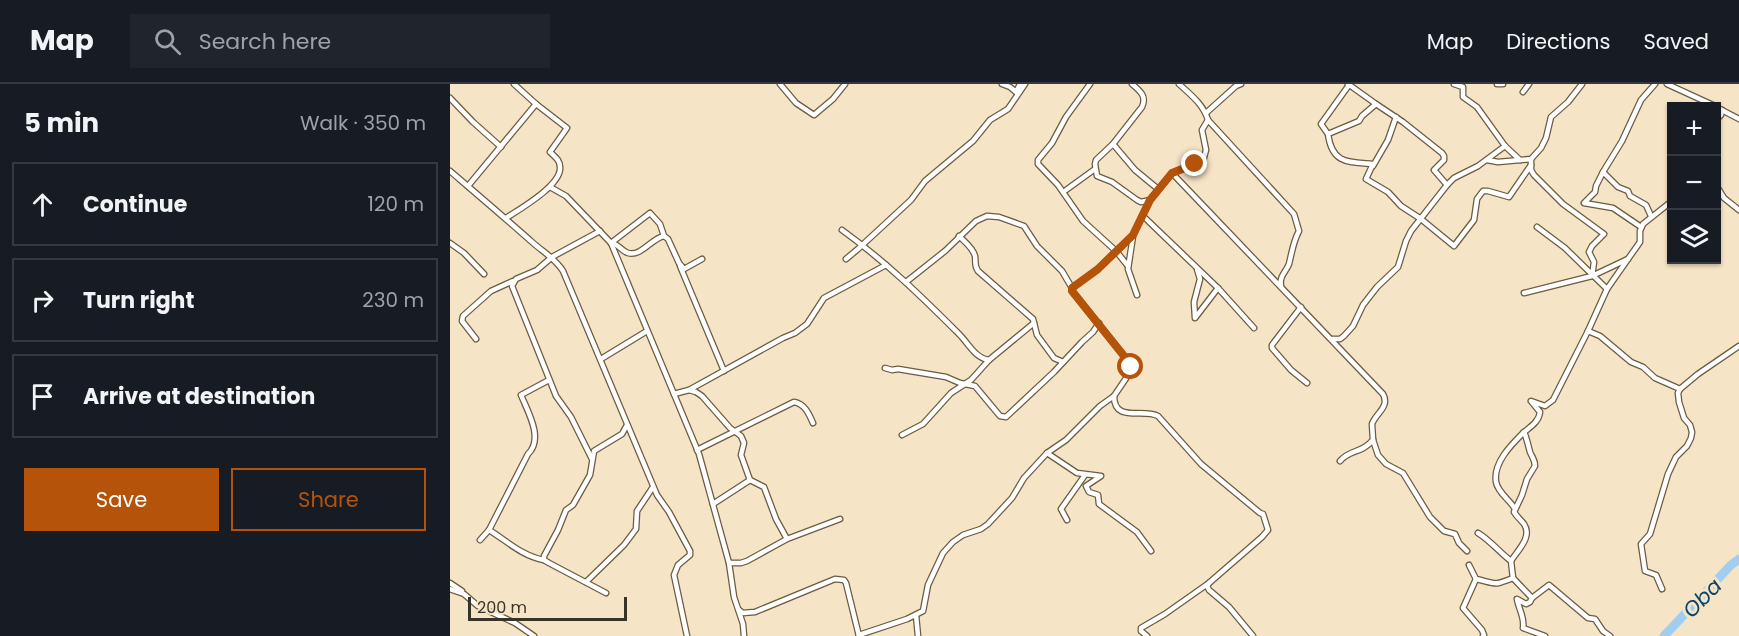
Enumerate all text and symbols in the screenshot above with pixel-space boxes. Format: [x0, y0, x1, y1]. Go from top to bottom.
search box [130, 14, 550, 68]
text: Map [30, 21, 94, 60]
icon: search [151, 25, 184, 58]
text: Search here [199, 26, 331, 57]
text: Map [1427, 27, 1473, 56]
text: Directions [1506, 27, 1610, 56]
text: Saved [1643, 27, 1709, 56]
map controls [1667, 102, 1721, 264]
button: + [1667, 102, 1721, 156]
text: 5 min [24, 105, 99, 141]
text: Walk · 350 m [300, 109, 426, 137]
route end [1181, 150, 1207, 176]
button: − [1667, 156, 1721, 210]
icon: ahead [26, 188, 59, 221]
text: Continue [83, 189, 187, 220]
text: 120 m [368, 190, 424, 218]
button: layers [1667, 210, 1721, 264]
icon: right [26, 284, 59, 317]
text: Turn right [83, 285, 194, 316]
text: 230 m [362, 286, 424, 314]
route start [1117, 353, 1143, 379]
icon: arrive [26, 380, 59, 413]
text: Arrive at destination [83, 381, 315, 412]
button: Save [24, 468, 219, 531]
button: Share [231, 468, 426, 531]
water label: Oba [1676, 572, 1728, 624]
scale bar [468, 594, 627, 622]
text: 200 m [477, 596, 527, 619]

